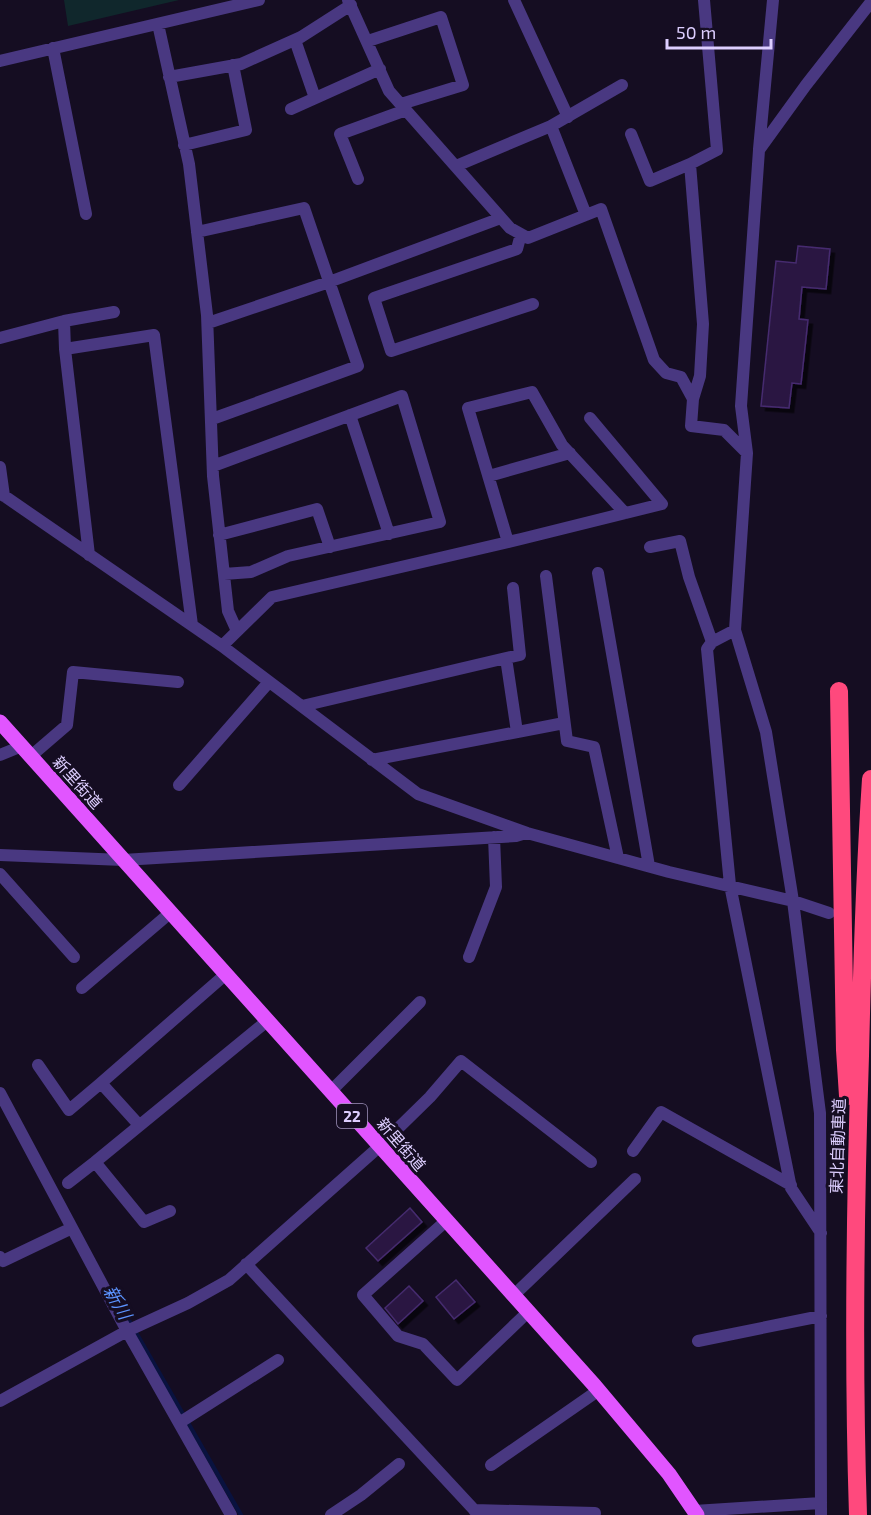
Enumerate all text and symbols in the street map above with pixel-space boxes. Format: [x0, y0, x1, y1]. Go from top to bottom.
scale bar [667, 12, 770, 50]
text: 50 m [676, 21, 716, 43]
street label: 新里街道 [50, 752, 106, 812]
street label: 東北自動車道 [826, 1098, 848, 1194]
road number: 22 [337, 1104, 367, 1128]
street label: 新里街道 [374, 1114, 430, 1174]
water label: 新川 [99, 1281, 138, 1325]

